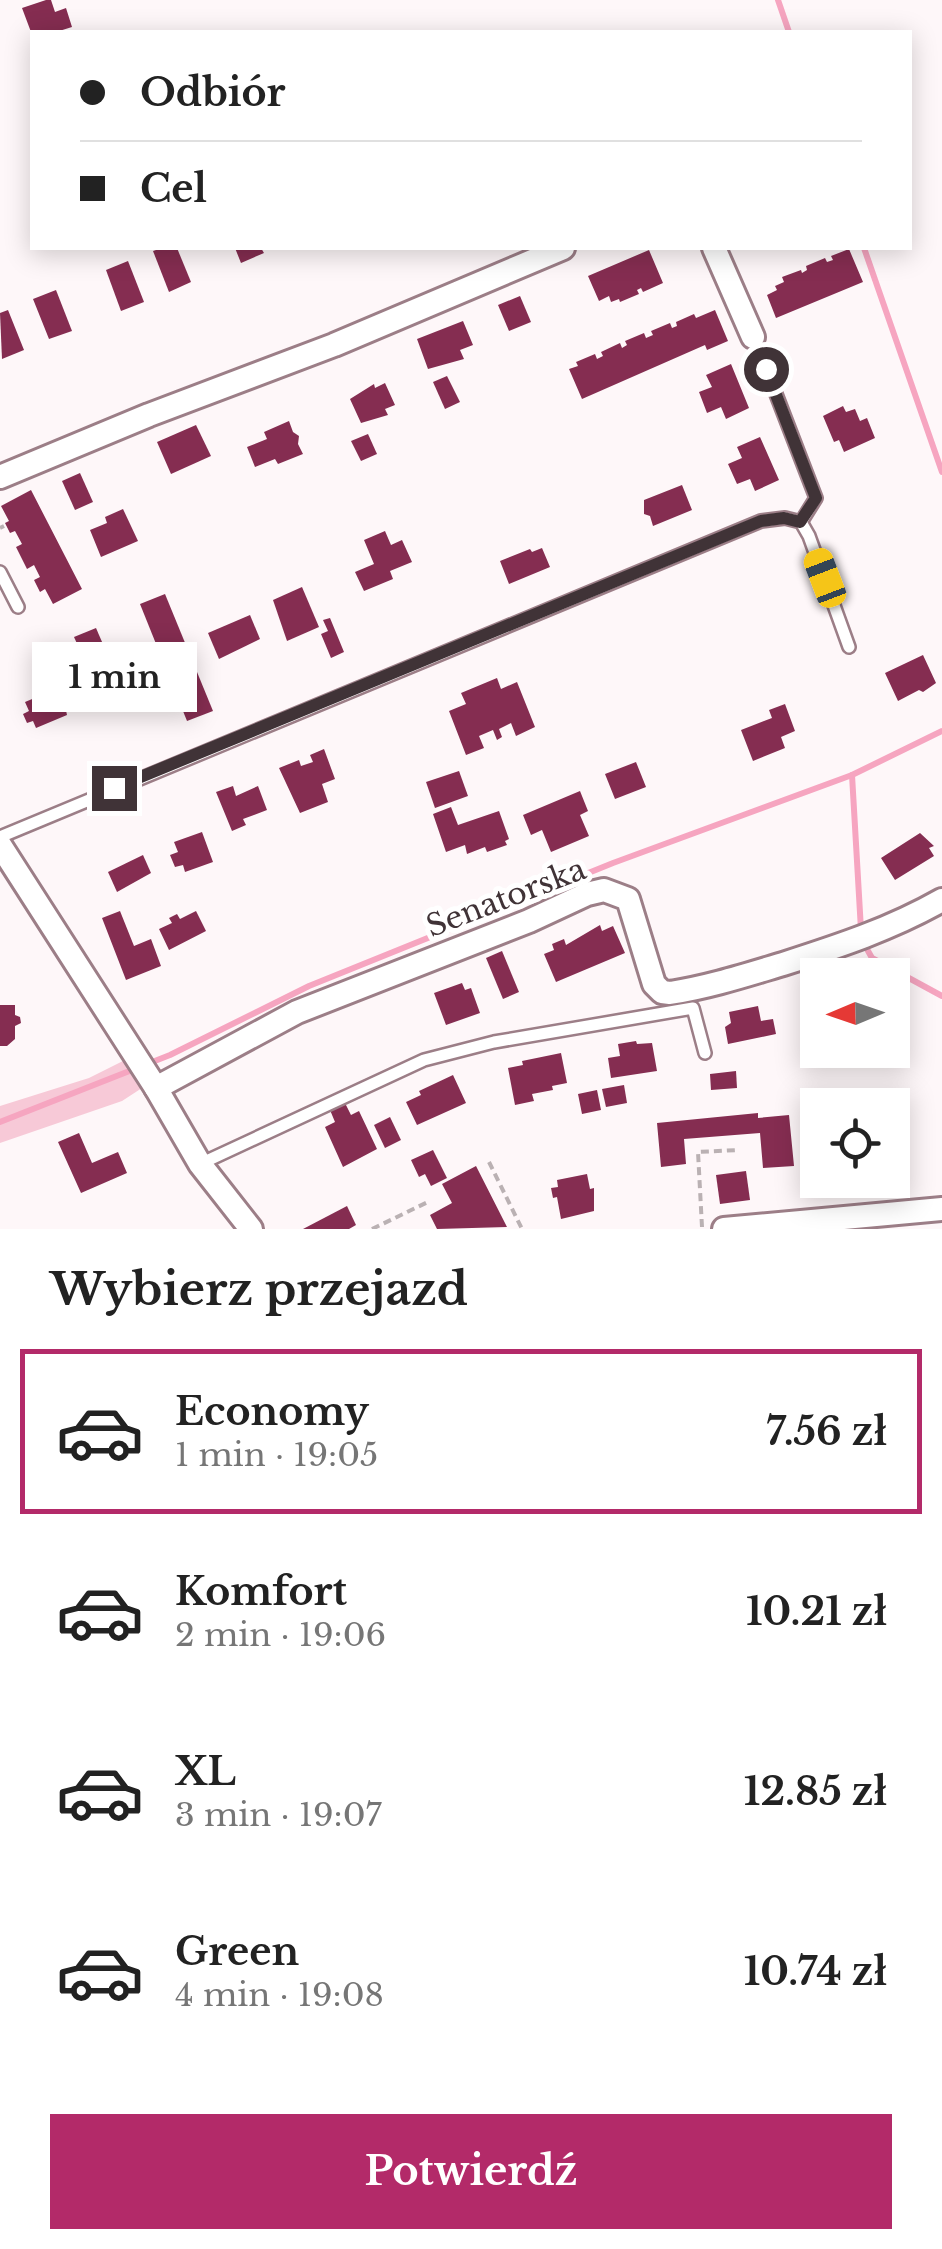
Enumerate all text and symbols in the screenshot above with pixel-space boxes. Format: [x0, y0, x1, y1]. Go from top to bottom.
text: Odbiór [140, 69, 286, 116]
text: Cel [140, 165, 207, 212]
route start [744, 347, 789, 392]
car [800, 545, 850, 611]
callout: 1 min [32, 643, 196, 713]
text: 1 min [68, 657, 161, 697]
route end [92, 766, 137, 811]
street label: Senatorska [421, 850, 591, 945]
north arrow [800, 958, 910, 1068]
map controls [800, 958, 910, 1198]
button: locate [800, 1088, 910, 1198]
text: Wybierz przejazd [50, 1261, 468, 1317]
icon: car [55, 1387, 145, 1477]
text: Economy [175, 1388, 369, 1435]
text: 7.56 zł [766, 1408, 887, 1455]
text: 1 min · 19:05 [175, 1435, 378, 1475]
icon: car [55, 1567, 145, 1657]
text: Komfort [175, 1568, 347, 1615]
text: 10.21 zł [746, 1588, 887, 1635]
text: 2 min · 19:06 [175, 1615, 386, 1655]
icon: car [55, 1747, 145, 1837]
text: XL [175, 1748, 236, 1795]
text: 12.85 zł [744, 1768, 887, 1815]
text: 3 min · 19:07 [175, 1795, 382, 1835]
icon: car [55, 1927, 145, 2017]
text: Green [175, 1928, 299, 1975]
text: 10.74 zł [744, 1948, 887, 1995]
text: 4 min · 19:08 [175, 1975, 384, 2015]
button: Potwierdź [50, 2114, 892, 2229]

